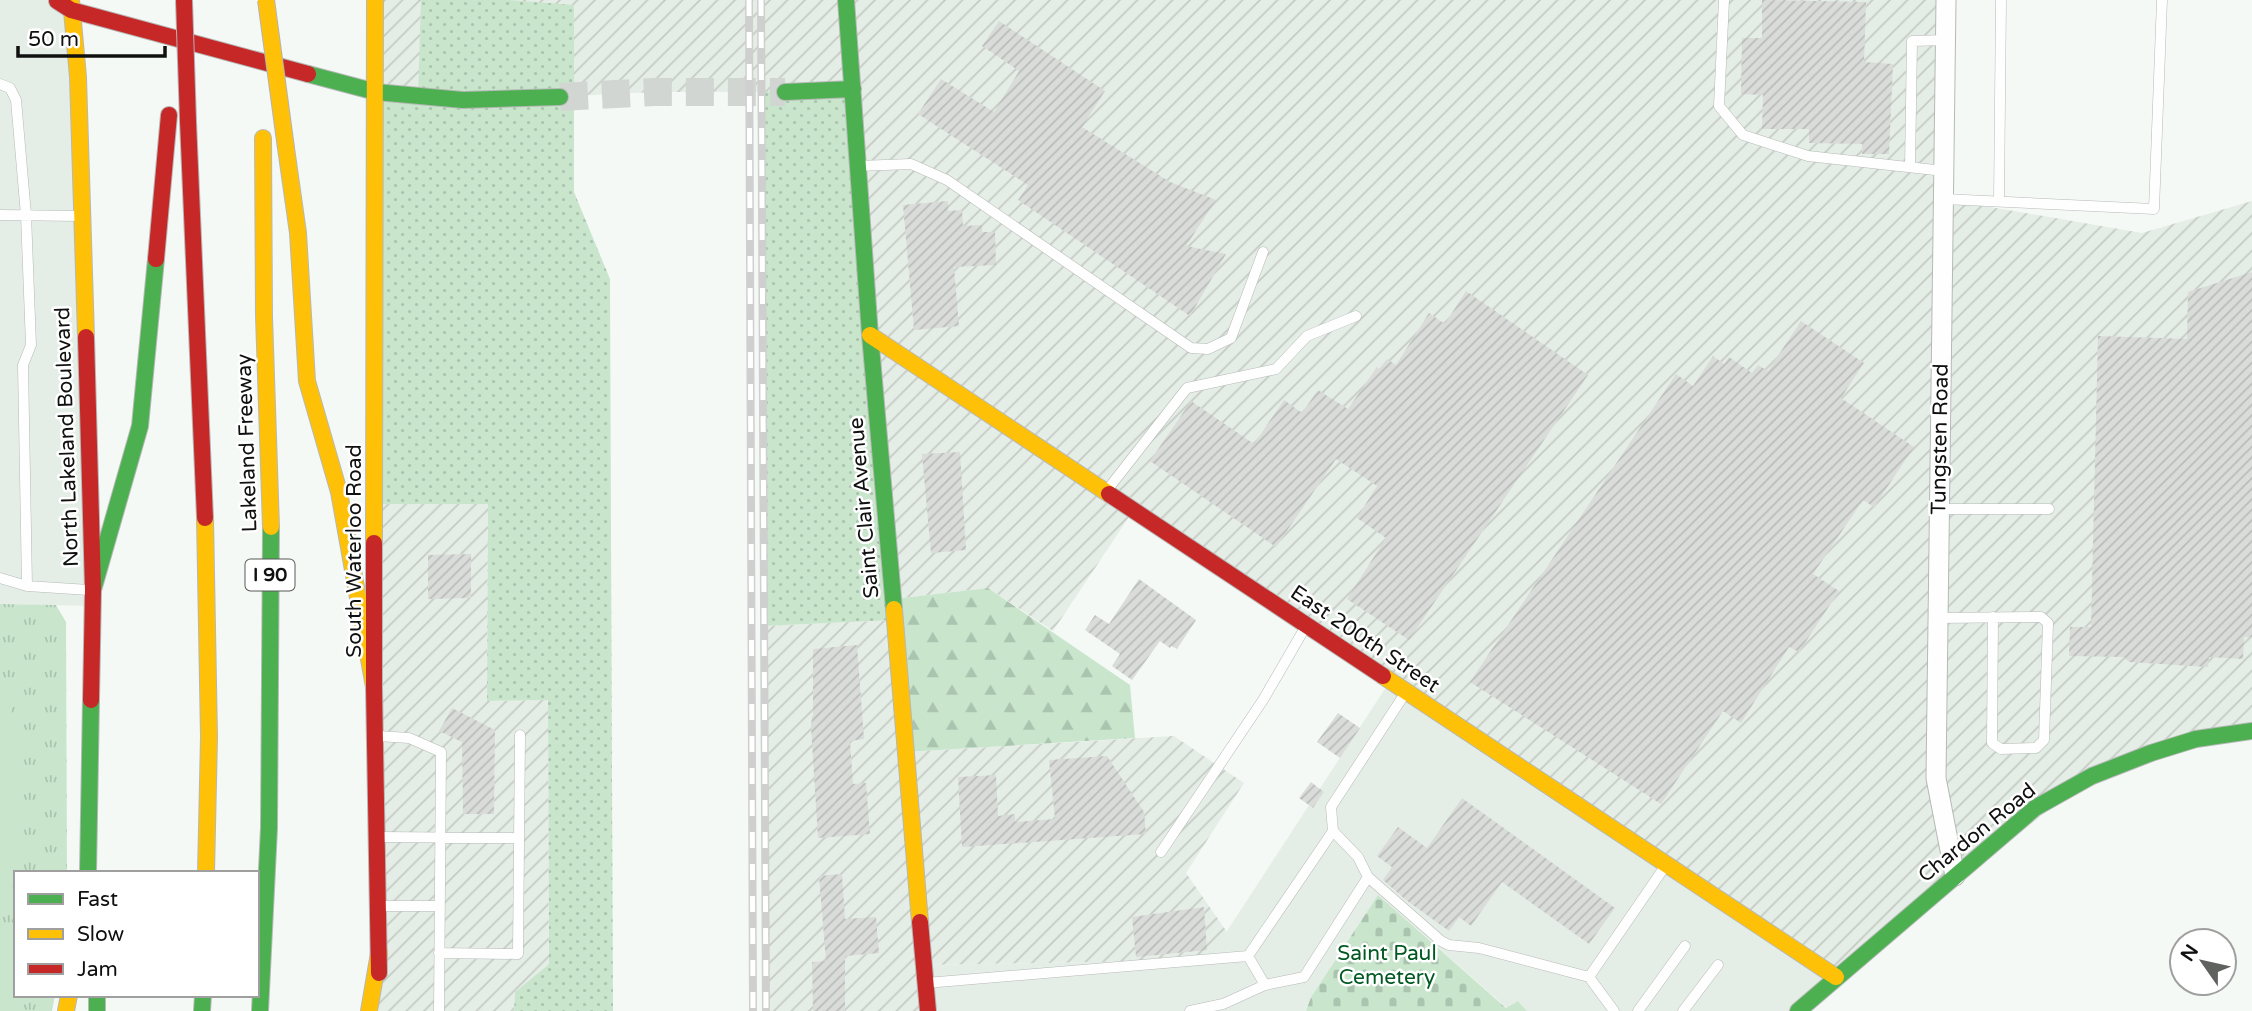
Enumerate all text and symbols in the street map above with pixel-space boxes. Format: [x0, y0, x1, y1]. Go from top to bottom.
scale bar [18, 14, 164, 58]
text: 50 m [28, 27, 79, 52]
street label: North Lakeland Boulevard [50, 307, 84, 567]
street label: Lakeland Freeway [231, 353, 263, 533]
street label: Tungsten Road [1926, 363, 1954, 515]
street label: Saint Clair Avenue [844, 416, 884, 600]
street label: South Waterloo Road [342, 444, 367, 658]
road number: I 90 [246, 560, 294, 590]
street label: East 200th Street [1286, 580, 1444, 698]
street label: Chardon Road [1913, 778, 2041, 888]
legend [14, 871, 259, 997]
text: Fast [77, 887, 118, 912]
text: Slow [77, 922, 125, 947]
north arrow [2168, 927, 2238, 997]
park label: Saint Paul Cemetery [1337, 941, 1437, 990]
text: N [2176, 941, 2203, 966]
text: Jam [77, 957, 118, 982]

